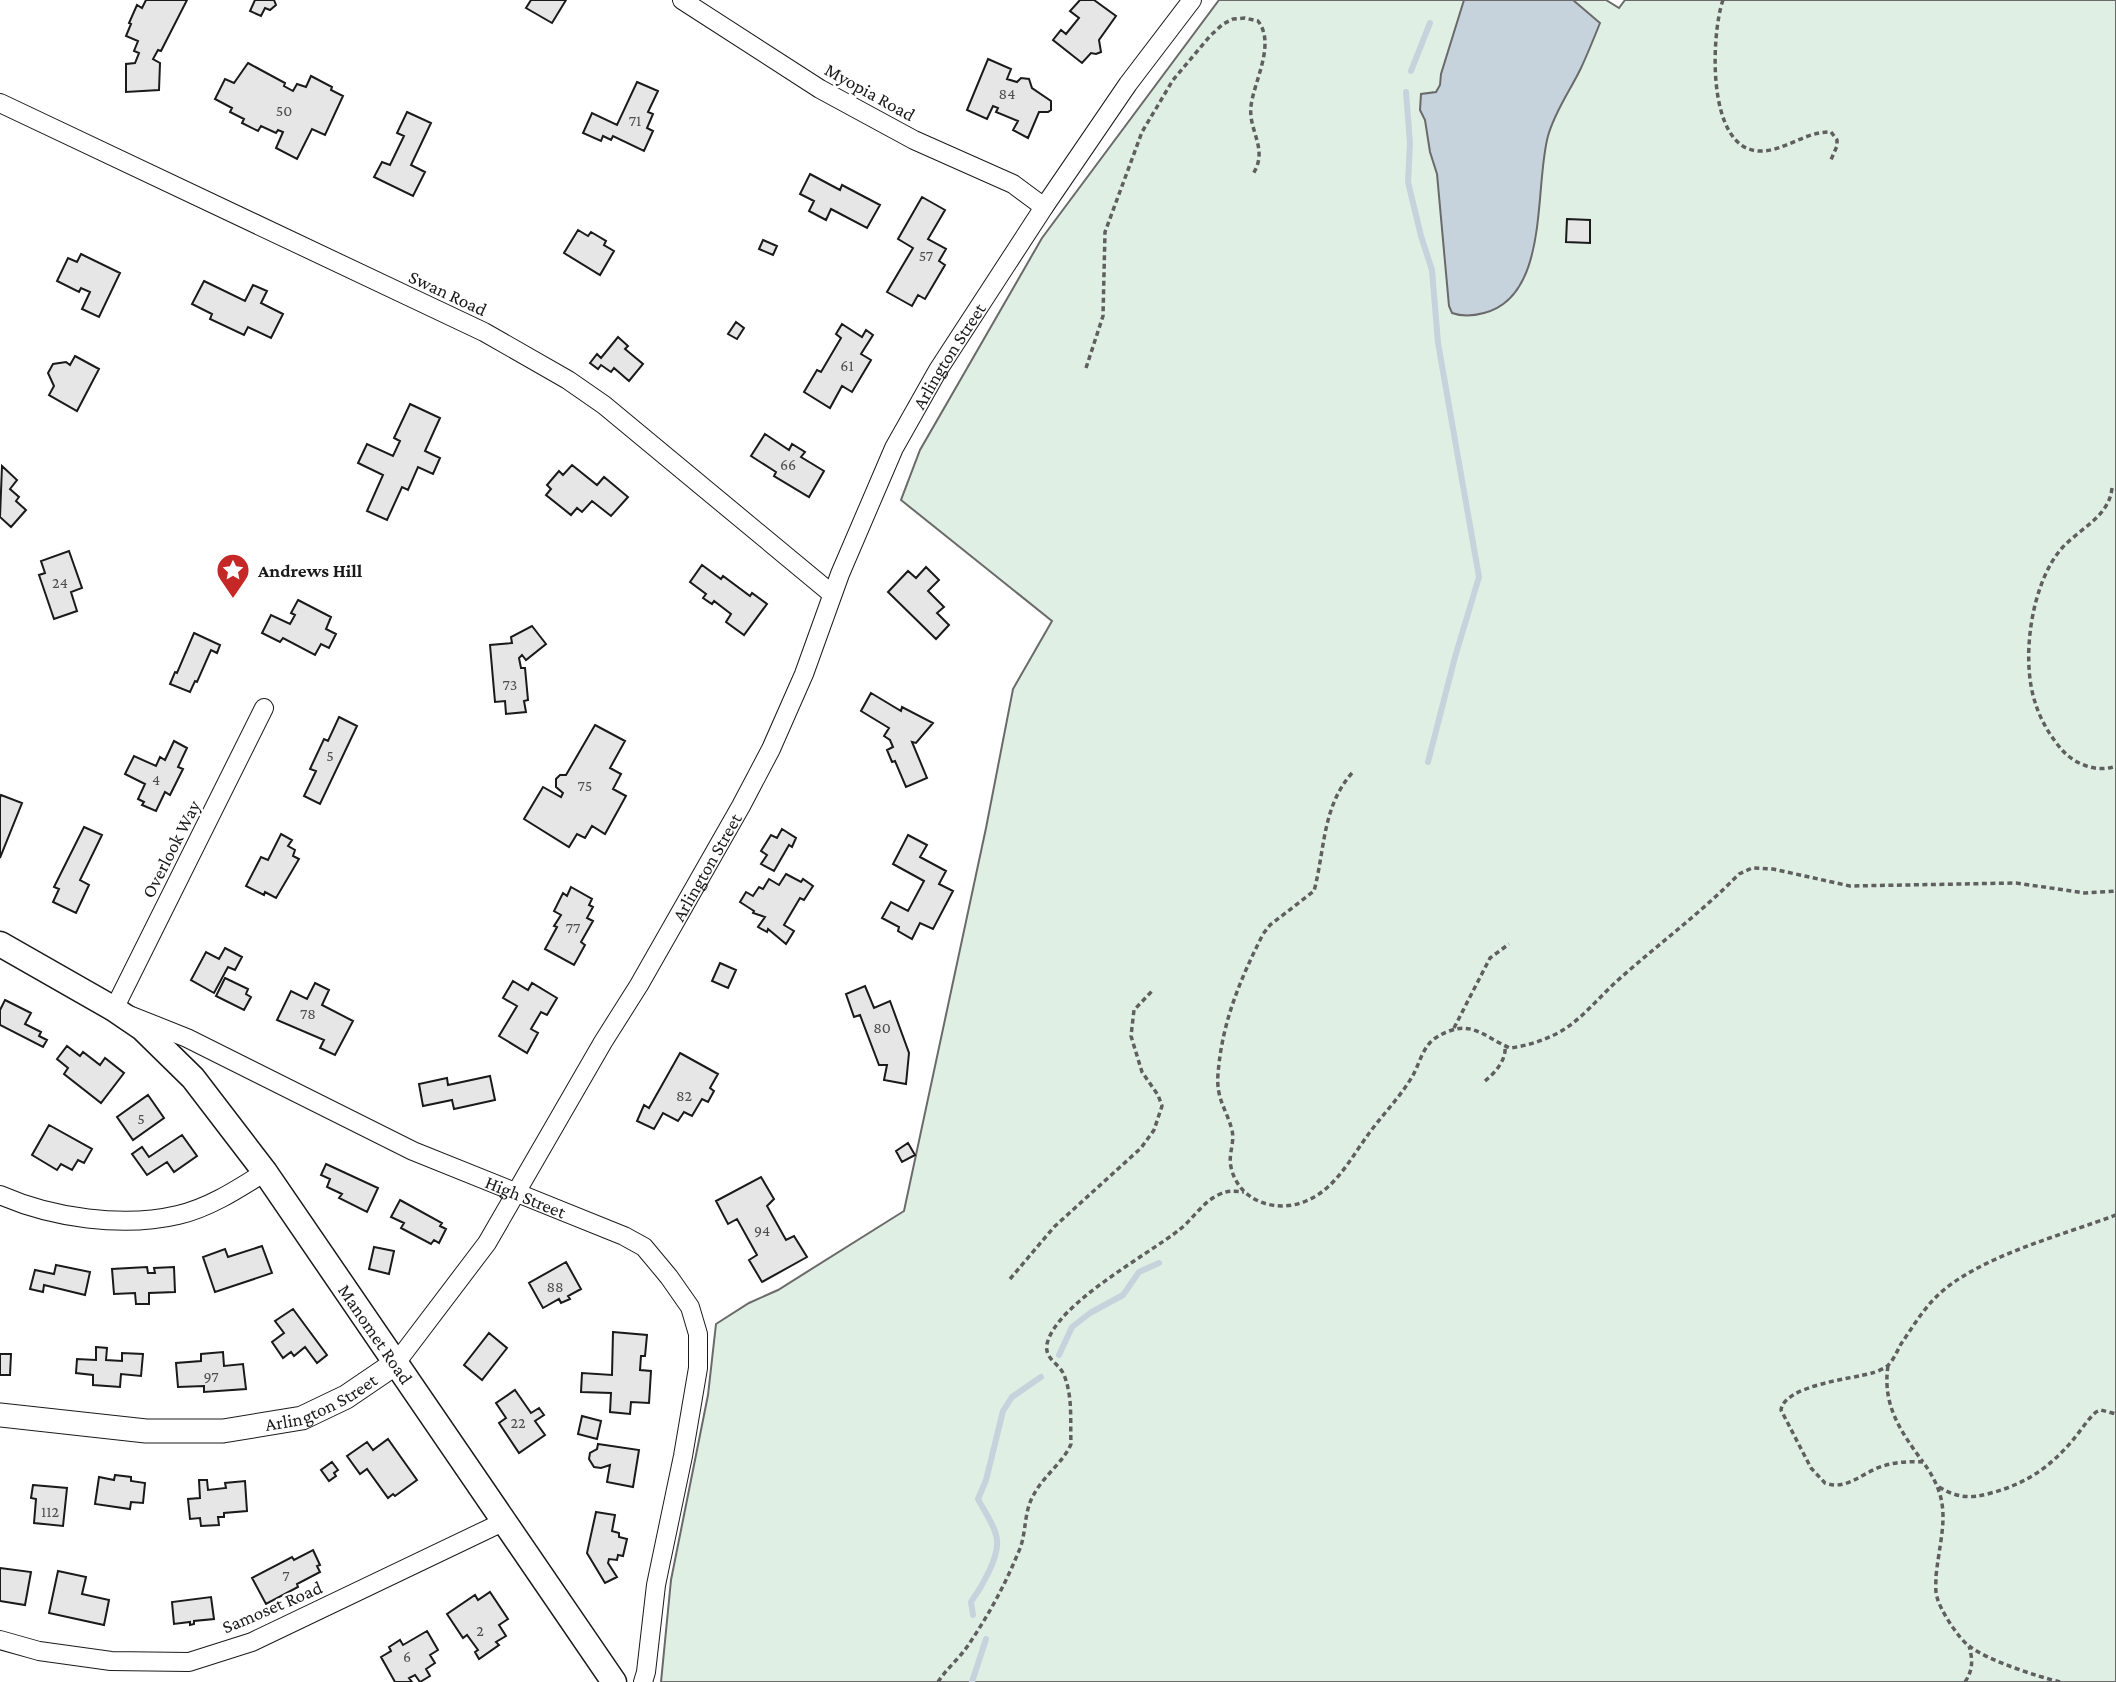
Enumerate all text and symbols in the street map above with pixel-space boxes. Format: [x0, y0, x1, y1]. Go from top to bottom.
street label: Myopia Road [821, 59, 919, 125]
house number: 84 [999, 85, 1015, 102]
house number: 50 [276, 102, 292, 119]
house number: 71 [629, 112, 641, 129]
house number: 57 [919, 247, 934, 264]
street label: Swan Road [406, 266, 490, 320]
street label: Arlington Street [908, 298, 990, 412]
house number: 61 [840, 357, 854, 374]
house number: 66 [780, 456, 796, 473]
place icon: Andrews Hill [214, 551, 252, 600]
place label: Andrews Hill [257, 560, 363, 581]
house number: 24 [52, 574, 68, 591]
house number: 73 [503, 676, 517, 693]
house number: 5 [326, 747, 334, 764]
house number: 4 [152, 771, 160, 788]
house number: 75 [578, 777, 592, 794]
street label: Overlook Way [137, 796, 205, 901]
street label: Arlington Street [667, 809, 746, 925]
house number: 77 [566, 919, 581, 936]
house number: 78 [300, 1005, 316, 1022]
house number: 80 [873, 1019, 891, 1036]
house number: 82 [676, 1087, 692, 1104]
house number: 5 [137, 1110, 145, 1127]
street label: High Street [482, 1171, 570, 1222]
house number: 94 [754, 1222, 770, 1239]
house number: 88 [546, 1278, 564, 1295]
street label: Manomet Road [334, 1280, 417, 1388]
house number: 97 [203, 1368, 219, 1385]
street label: Arlington Street [263, 1368, 381, 1434]
house number: 22 [510, 1414, 526, 1431]
house number: 112 [41, 1503, 60, 1520]
house number: 7 [282, 1567, 290, 1584]
street label: Samoset Road [219, 1577, 325, 1637]
house number: 2 [476, 1622, 484, 1639]
house number: 6 [403, 1648, 411, 1665]

